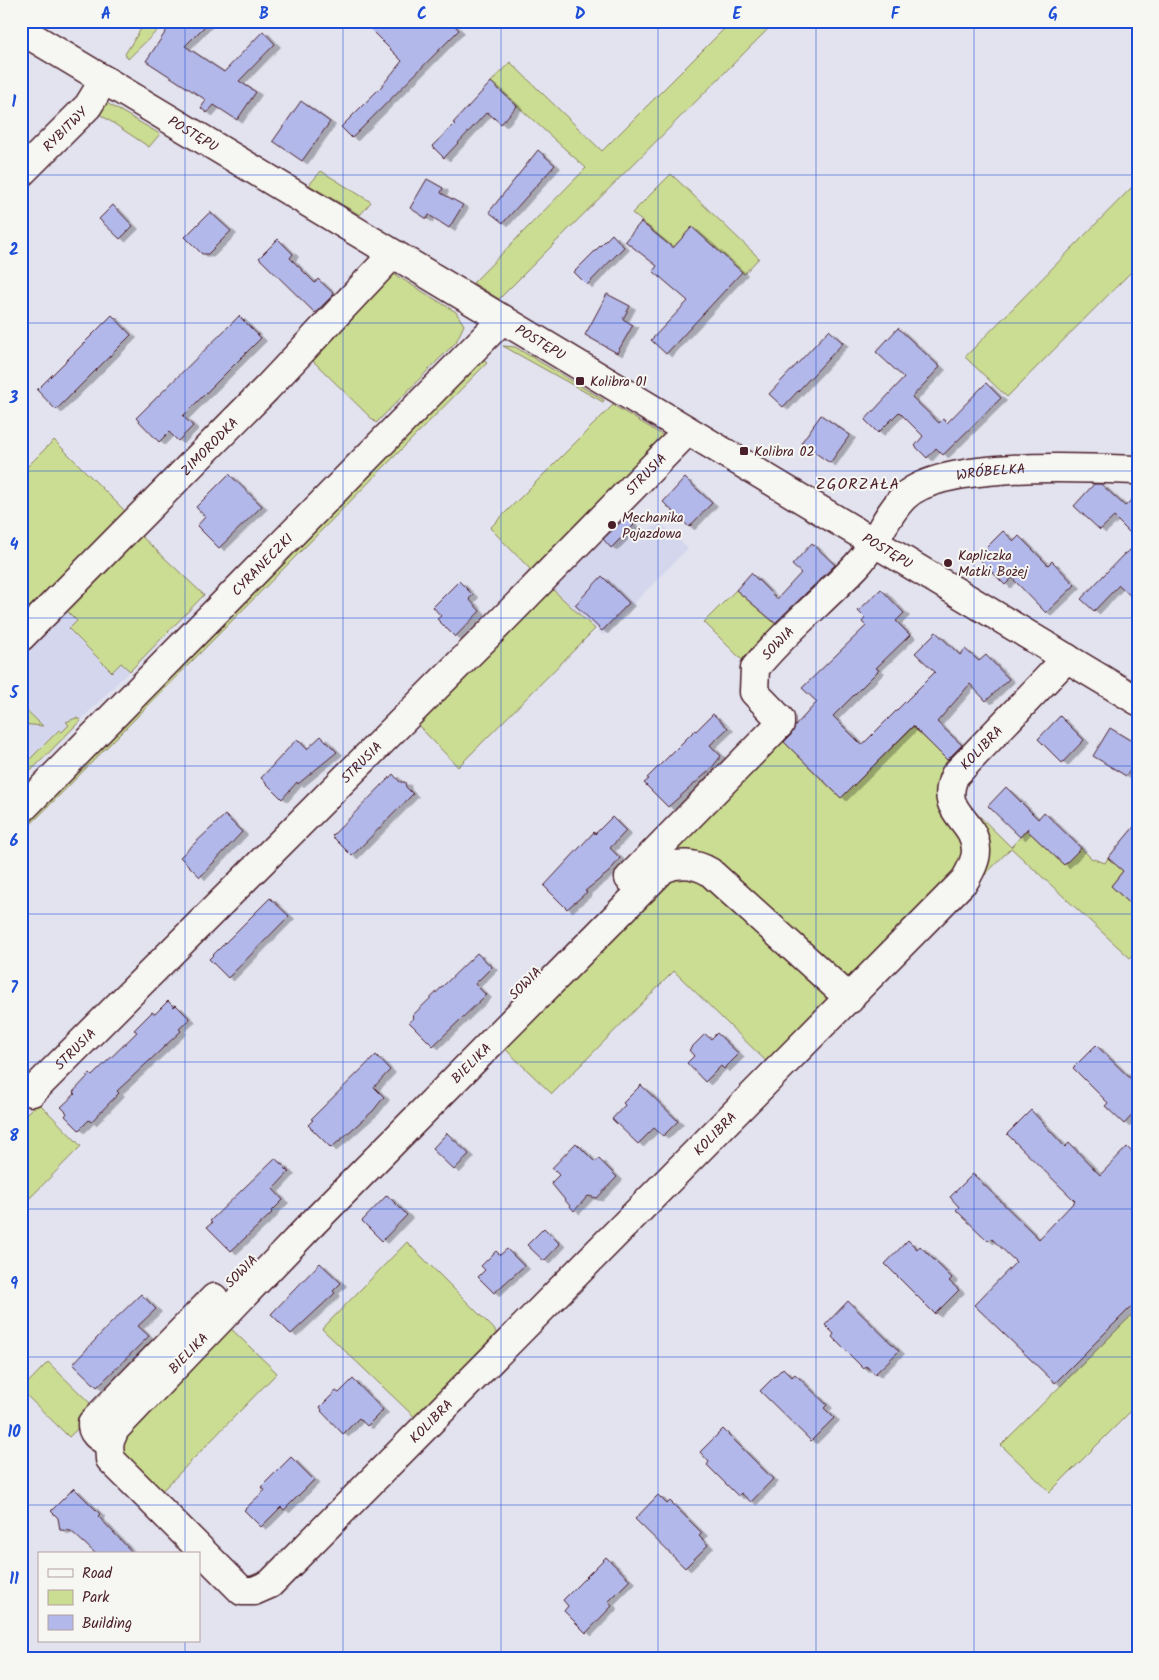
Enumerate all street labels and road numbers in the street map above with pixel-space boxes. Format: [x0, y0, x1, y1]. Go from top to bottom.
street label: RYBITWY [38, 102, 94, 157]
street label: POSTĘPU [163, 111, 222, 158]
street label: POSTĘPU [511, 319, 569, 367]
street label: ZIMORODKA [176, 413, 244, 482]
street label: STRUSIA [620, 448, 672, 501]
street label: WRÓBELKA [955, 458, 1026, 487]
street label: POSTĘPU [858, 528, 917, 575]
street label: CYRANECZKI [227, 529, 299, 602]
street label: SOWIA [756, 622, 800, 665]
street label: KOLIBRA [955, 721, 1009, 776]
street label: STRUSIA [336, 737, 388, 789]
street label: SOWIA [504, 962, 548, 1006]
street label: STRUSIA [50, 1023, 102, 1076]
street label: BIELIKA [446, 1038, 497, 1089]
street label: KOLIBRA [689, 1107, 742, 1161]
street label: SOWIA [220, 1250, 264, 1294]
street label: BIELIKA [163, 1328, 214, 1379]
street label: KOLIBRA [405, 1395, 459, 1449]

